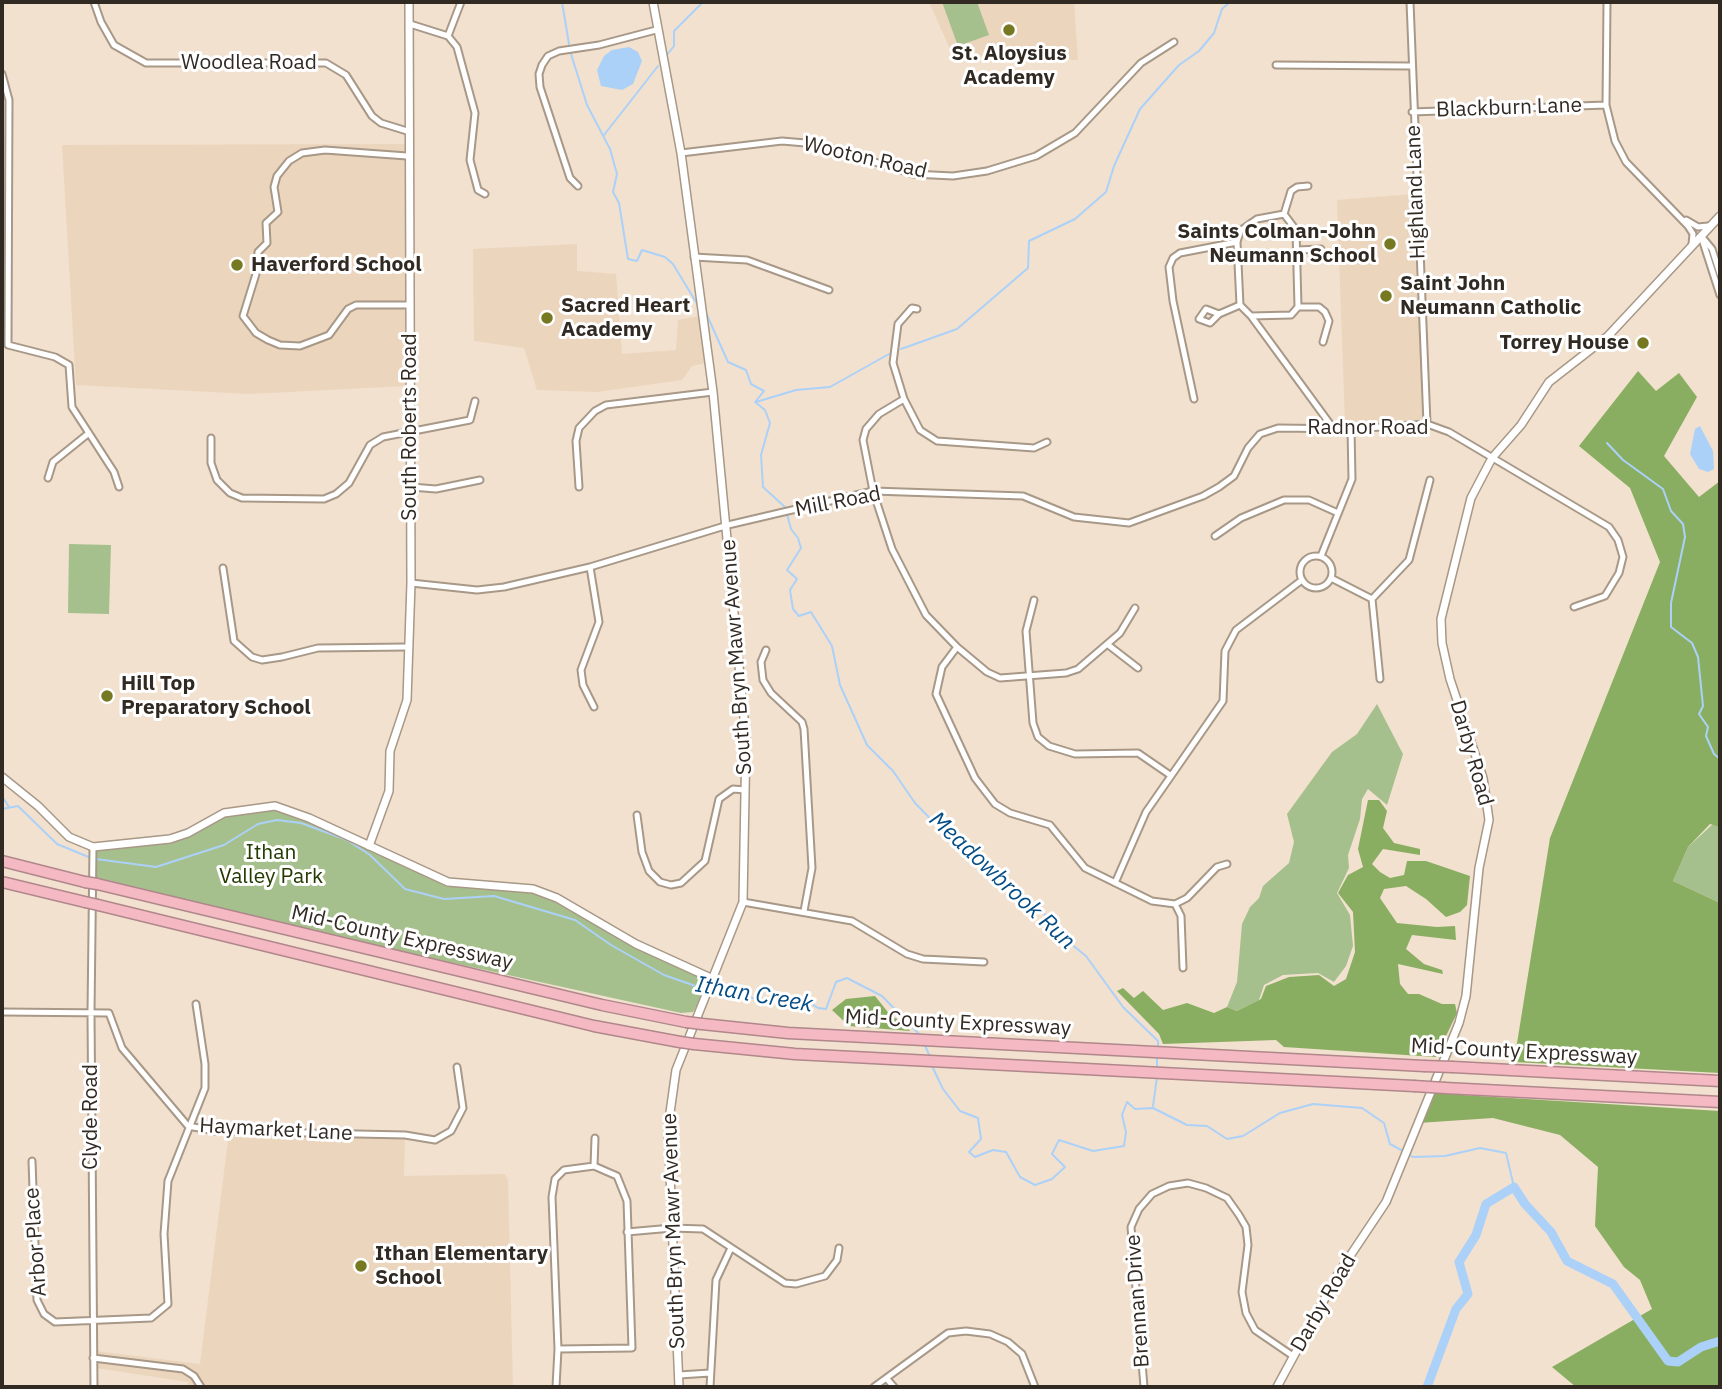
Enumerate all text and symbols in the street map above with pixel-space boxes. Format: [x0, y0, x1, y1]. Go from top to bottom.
marker: St. Aloysius Academy [1001, 22, 1017, 38]
place label: St. Aloysius Academy [951, 41, 1067, 91]
street label: Woodlea Road [181, 50, 317, 76]
street label: Blackburn Lane [1436, 93, 1582, 123]
street label: Highland Lane [1401, 124, 1431, 260]
street label: Wooton Road [801, 132, 929, 184]
place label: Saints Colman-John Neumann School [1177, 219, 1376, 269]
marker: Saints Colman-John Neumann School [1382, 236, 1398, 252]
place label: Haverford School [251, 252, 422, 278]
marker: Haverford School [229, 257, 245, 273]
place label: Saint John Neumann Catholic [1400, 271, 1581, 321]
marker: Saint John Neumann Catholic [1378, 288, 1394, 304]
place label: Sacred Heart Academy [561, 293, 690, 343]
marker: Sacred Heart Academy [539, 310, 555, 326]
place label: Torrey House [1500, 330, 1629, 356]
street label: South Roberts Road [397, 333, 423, 521]
marker: Torrey House [1635, 335, 1651, 351]
street label: Radnor Road [1307, 415, 1429, 441]
street label: Mill Road [793, 481, 883, 523]
street label: South Bryn Mawr Avenue [716, 538, 758, 776]
place label: Hill Top Preparatory School [121, 671, 311, 721]
marker: Hill Top Preparatory School [99, 688, 115, 704]
street label: Darby Road [1444, 697, 1498, 809]
water label: Meadowbrook Run [923, 806, 1081, 956]
park label: Ithan Valley Park [219, 840, 323, 890]
street label: Mid-County Expressway [289, 900, 515, 976]
water label: Ithan Creek [693, 971, 815, 1019]
street label: Mid-County Expressway [844, 1004, 1072, 1042]
street label: Mid-County Expressway [1410, 1033, 1638, 1071]
street label: Clyde Road [78, 1064, 104, 1170]
street label: Haymarket Lane [199, 1113, 353, 1147]
street label: South Bryn Mawr Avenue [657, 1113, 691, 1349]
street label: Arbor Place [20, 1187, 52, 1297]
street label: Brennan Drive [1121, 1234, 1155, 1368]
place label: Ithan Elementary School [375, 1241, 548, 1291]
street label: Darby Road [1286, 1250, 1362, 1356]
marker: Ithan Elementary School [353, 1258, 369, 1274]

